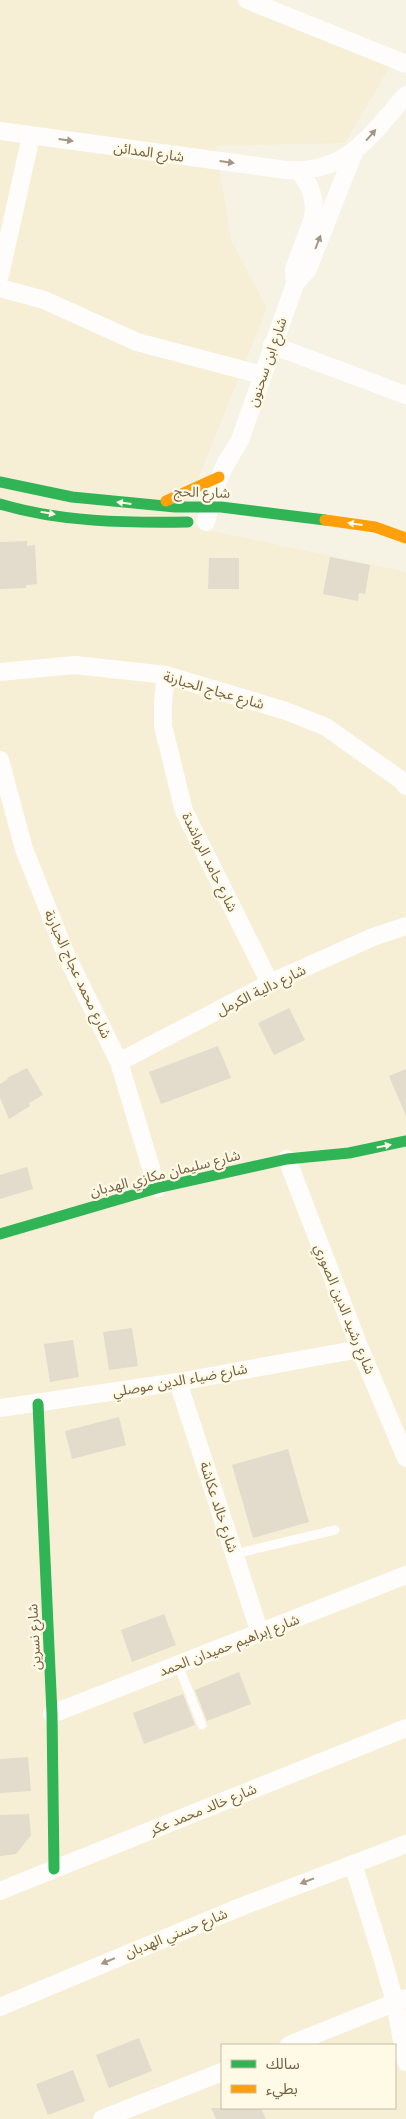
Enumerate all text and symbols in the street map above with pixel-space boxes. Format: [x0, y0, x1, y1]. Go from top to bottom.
one-way arrow [365, 129, 376, 141]
one-way arrow [58, 137, 74, 145]
street label: شارع المدائن [112, 139, 185, 168]
one-way arrow [219, 158, 235, 166]
one-way arrow [315, 235, 323, 249]
street label: شارع ابن سحنون [244, 315, 293, 410]
street label: شارع الحج [174, 483, 230, 504]
one-way arrow [116, 499, 132, 507]
one-way arrow [40, 510, 56, 518]
one-way arrow [347, 520, 363, 528]
street label: شارع عجاج الحبارنة [161, 668, 266, 715]
street label: شارع حامد الرواشدة [176, 810, 241, 916]
street label: شارع محمد عجاج الحبارنة [38, 907, 115, 1042]
street label: شارع دالية الكرمل [214, 961, 310, 1021]
one-way arrow [377, 1141, 393, 1149]
street label: شارع سليمان مكازي الهدبان [88, 1147, 243, 1203]
street label: شارع رشيد الدين الصوري [309, 1242, 378, 1378]
street label: شارع ضياء الدين موصلي [111, 1360, 249, 1403]
street label: شارع خالد عكاشة [194, 1460, 241, 1555]
street label: شارع نسرين [24, 1603, 47, 1671]
street label: شارع إبراهيم حميدان الحمد [157, 1611, 303, 1682]
street label: شارع خالد محمد عكر [146, 1780, 260, 1841]
one-way arrow [299, 1877, 314, 1885]
street label: شارع حسني الهدبان [122, 1905, 231, 1964]
one-way arrow [101, 1958, 115, 1966]
legend [221, 2044, 396, 2109]
text: سالك [266, 2055, 300, 2072]
text: بطيء [266, 2080, 298, 2100]

